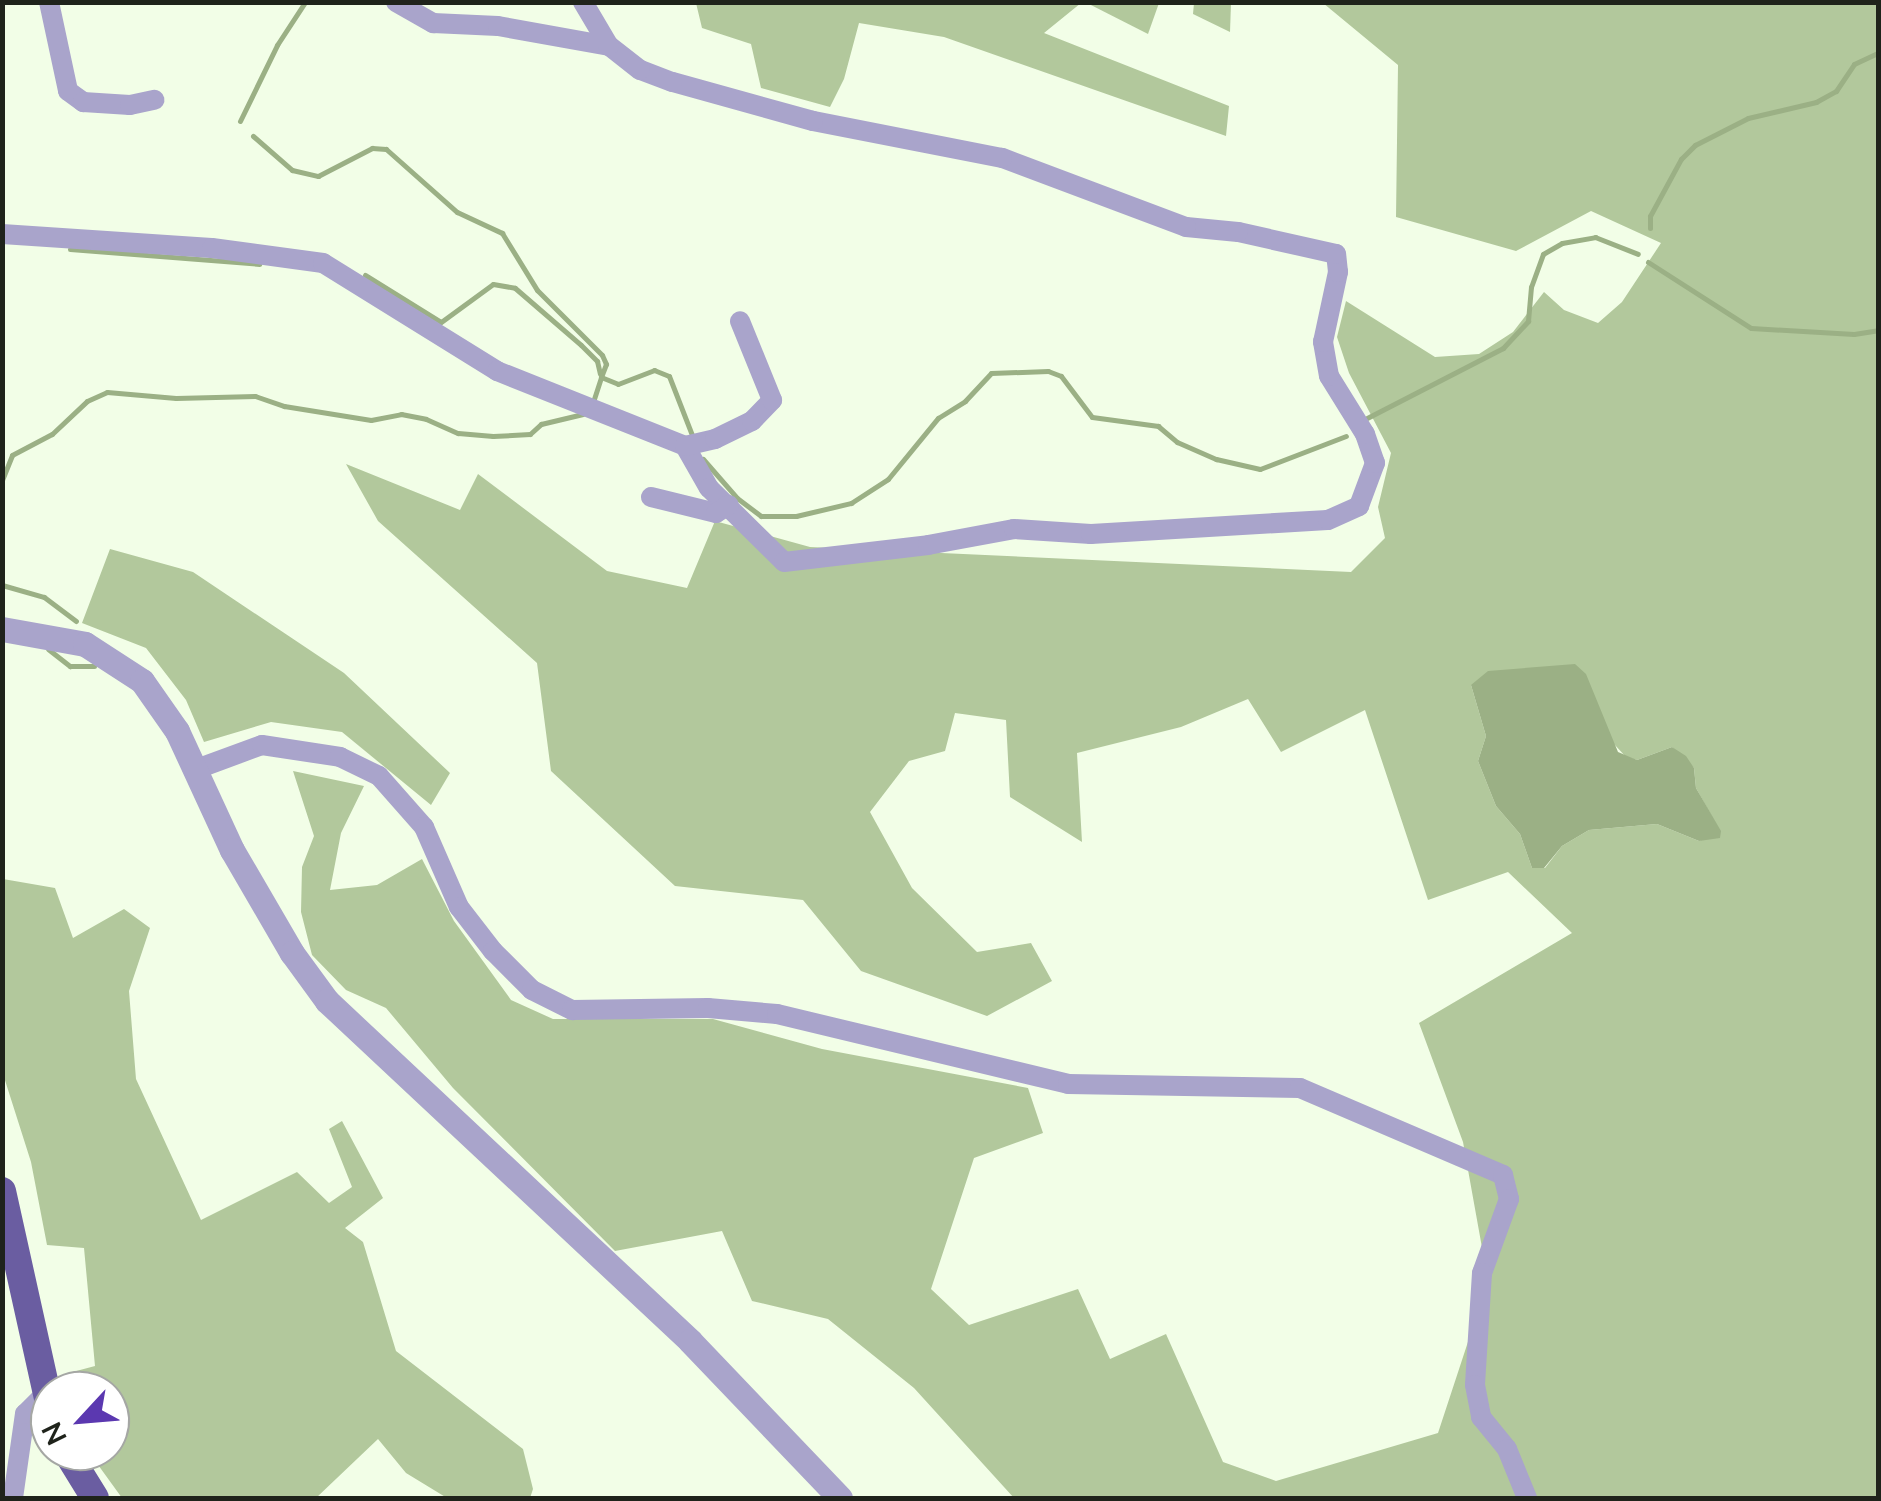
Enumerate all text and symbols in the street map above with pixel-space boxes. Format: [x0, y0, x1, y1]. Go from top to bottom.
north arrow [30, 1371, 130, 1471]
text: N [33, 1416, 77, 1451]

